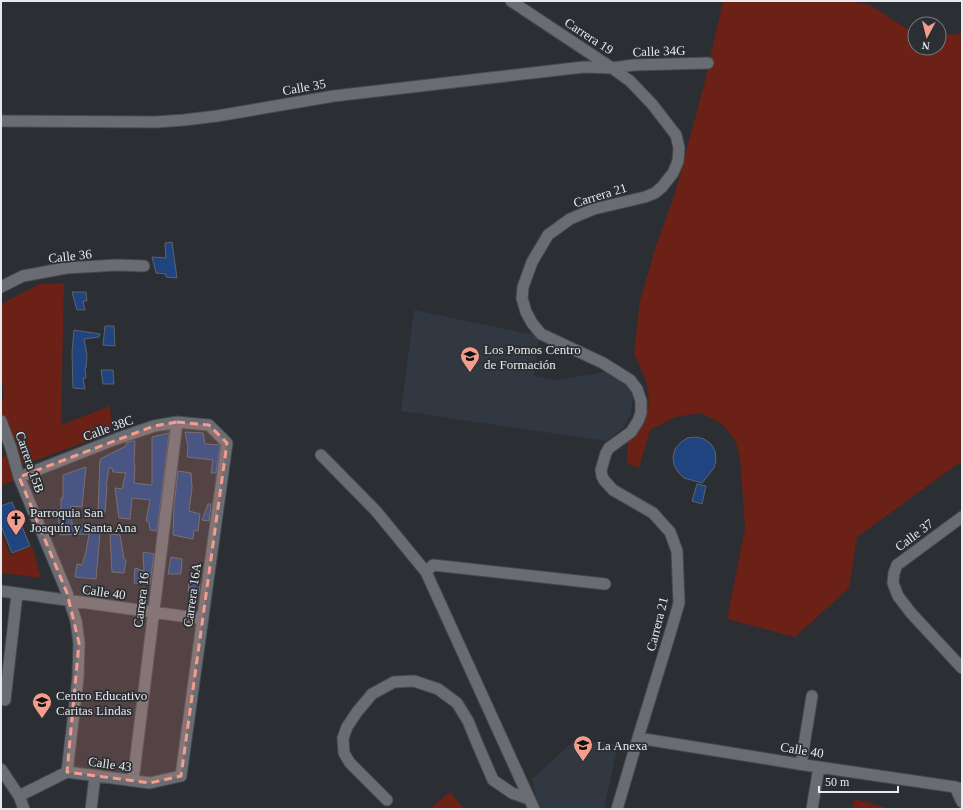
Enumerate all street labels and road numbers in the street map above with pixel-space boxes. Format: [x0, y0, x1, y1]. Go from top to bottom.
street label: Carrera 19 [562, 15, 616, 57]
street label: Calle 34G [632, 43, 686, 59]
street label: Calle 35 [281, 76, 327, 98]
street label: Carrera 21 [571, 180, 629, 210]
street label: Calle 36 [47, 246, 93, 266]
street label: Calle 38C [81, 412, 135, 444]
street label: Carrera 15B [13, 429, 48, 495]
street label: Calle 37 [892, 516, 936, 554]
street label: Carrera 16A [180, 561, 204, 628]
street label: Carrera 16 [130, 571, 152, 628]
street label: Calle 40 [81, 582, 127, 602]
street label: Carrera 21 [643, 595, 671, 653]
street label: Calle 40 [779, 739, 825, 761]
street label: Calle 43 [87, 754, 133, 774]

